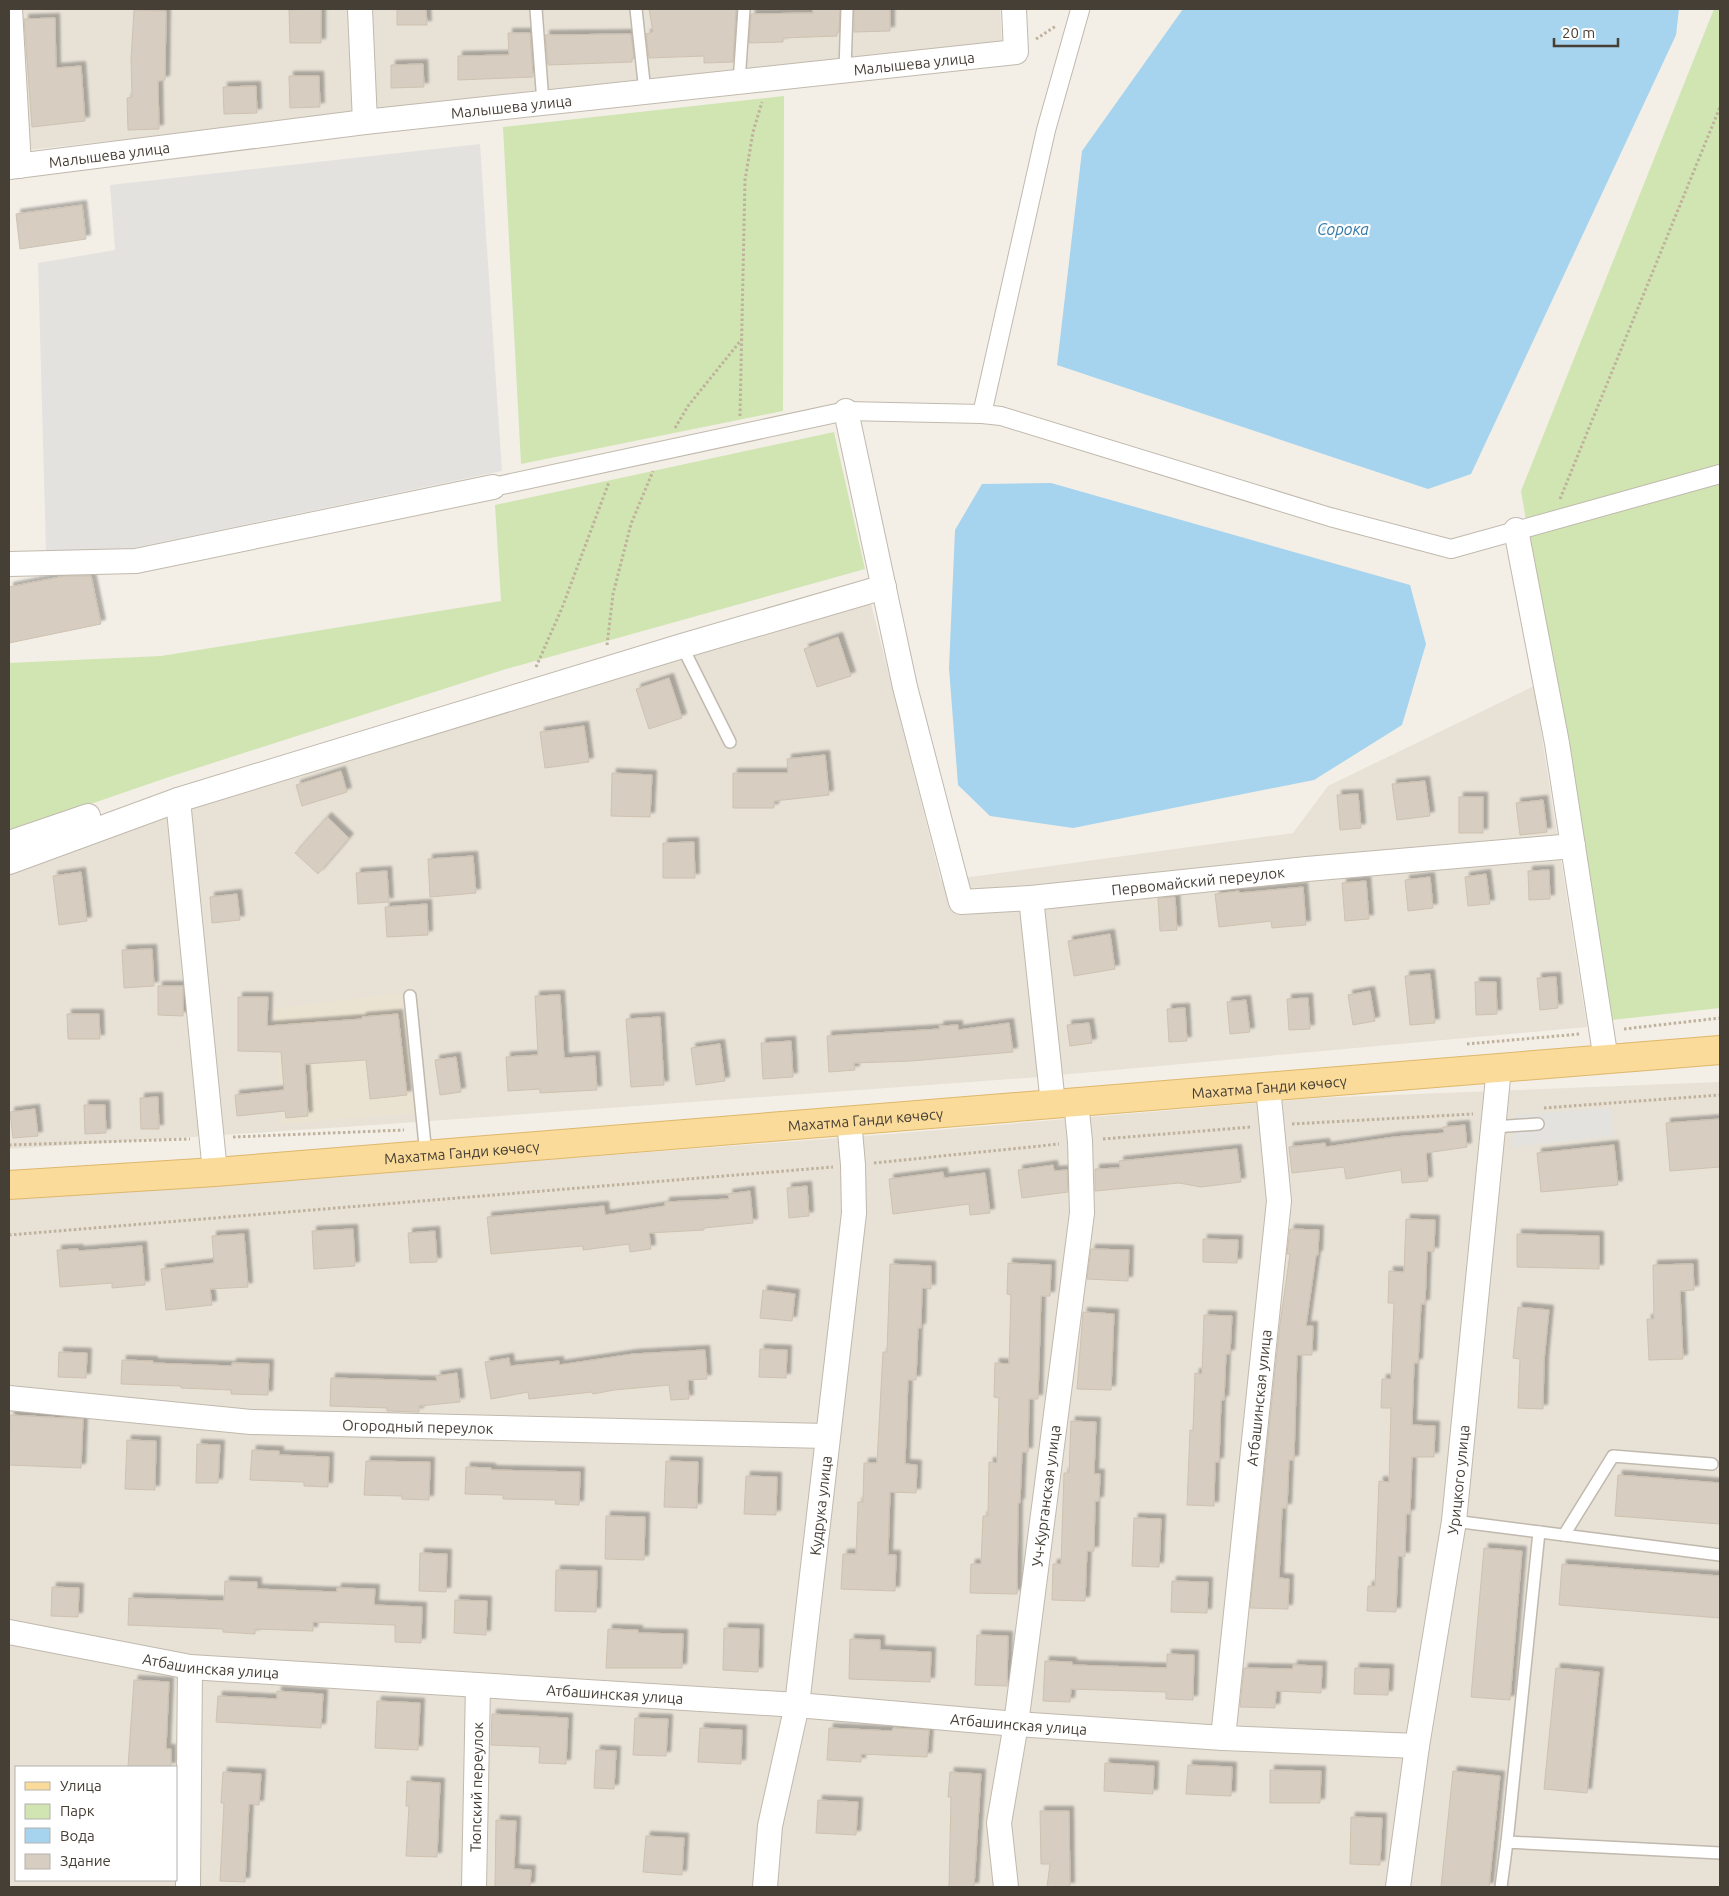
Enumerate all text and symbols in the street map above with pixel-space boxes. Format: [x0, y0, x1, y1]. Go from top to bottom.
scale bar [1554, 15, 1618, 47]
text: 20 m [1562, 24, 1595, 41]
street label: Малышева улица [853, 48, 975, 78]
street label: Малышева улица [450, 91, 573, 121]
street label: Малышева улица [48, 138, 171, 170]
water label: Сорока [1317, 220, 1369, 238]
street label: Первомайский переулок [1110, 863, 1286, 898]
street label: Махатма Ганди көчөсү [1191, 1072, 1348, 1101]
street label: Махатма Ганди көчөсү [787, 1104, 945, 1134]
street label: Махатма Ганди көчөсү [383, 1137, 541, 1167]
street label: Атбашинская улица [1243, 1329, 1274, 1467]
street label: Огородный переулок [342, 1416, 494, 1436]
street label: Уч-Курганская улица [1028, 1424, 1063, 1568]
street label: Урицкого улица [1443, 1424, 1472, 1536]
street label: Кудрука улица [806, 1455, 834, 1556]
street label: Атбашинская улица [141, 1650, 280, 1681]
street label: Атбашинская улица [546, 1681, 684, 1706]
street label: Атбашинская улица [949, 1710, 1088, 1737]
street label: Тюпский переулок [466, 1721, 486, 1852]
legend [15, 1766, 178, 1881]
text: Улица [60, 1777, 102, 1794]
text: Парк [60, 1802, 95, 1819]
text: Вода [60, 1827, 95, 1844]
text: Здание [60, 1852, 111, 1869]

